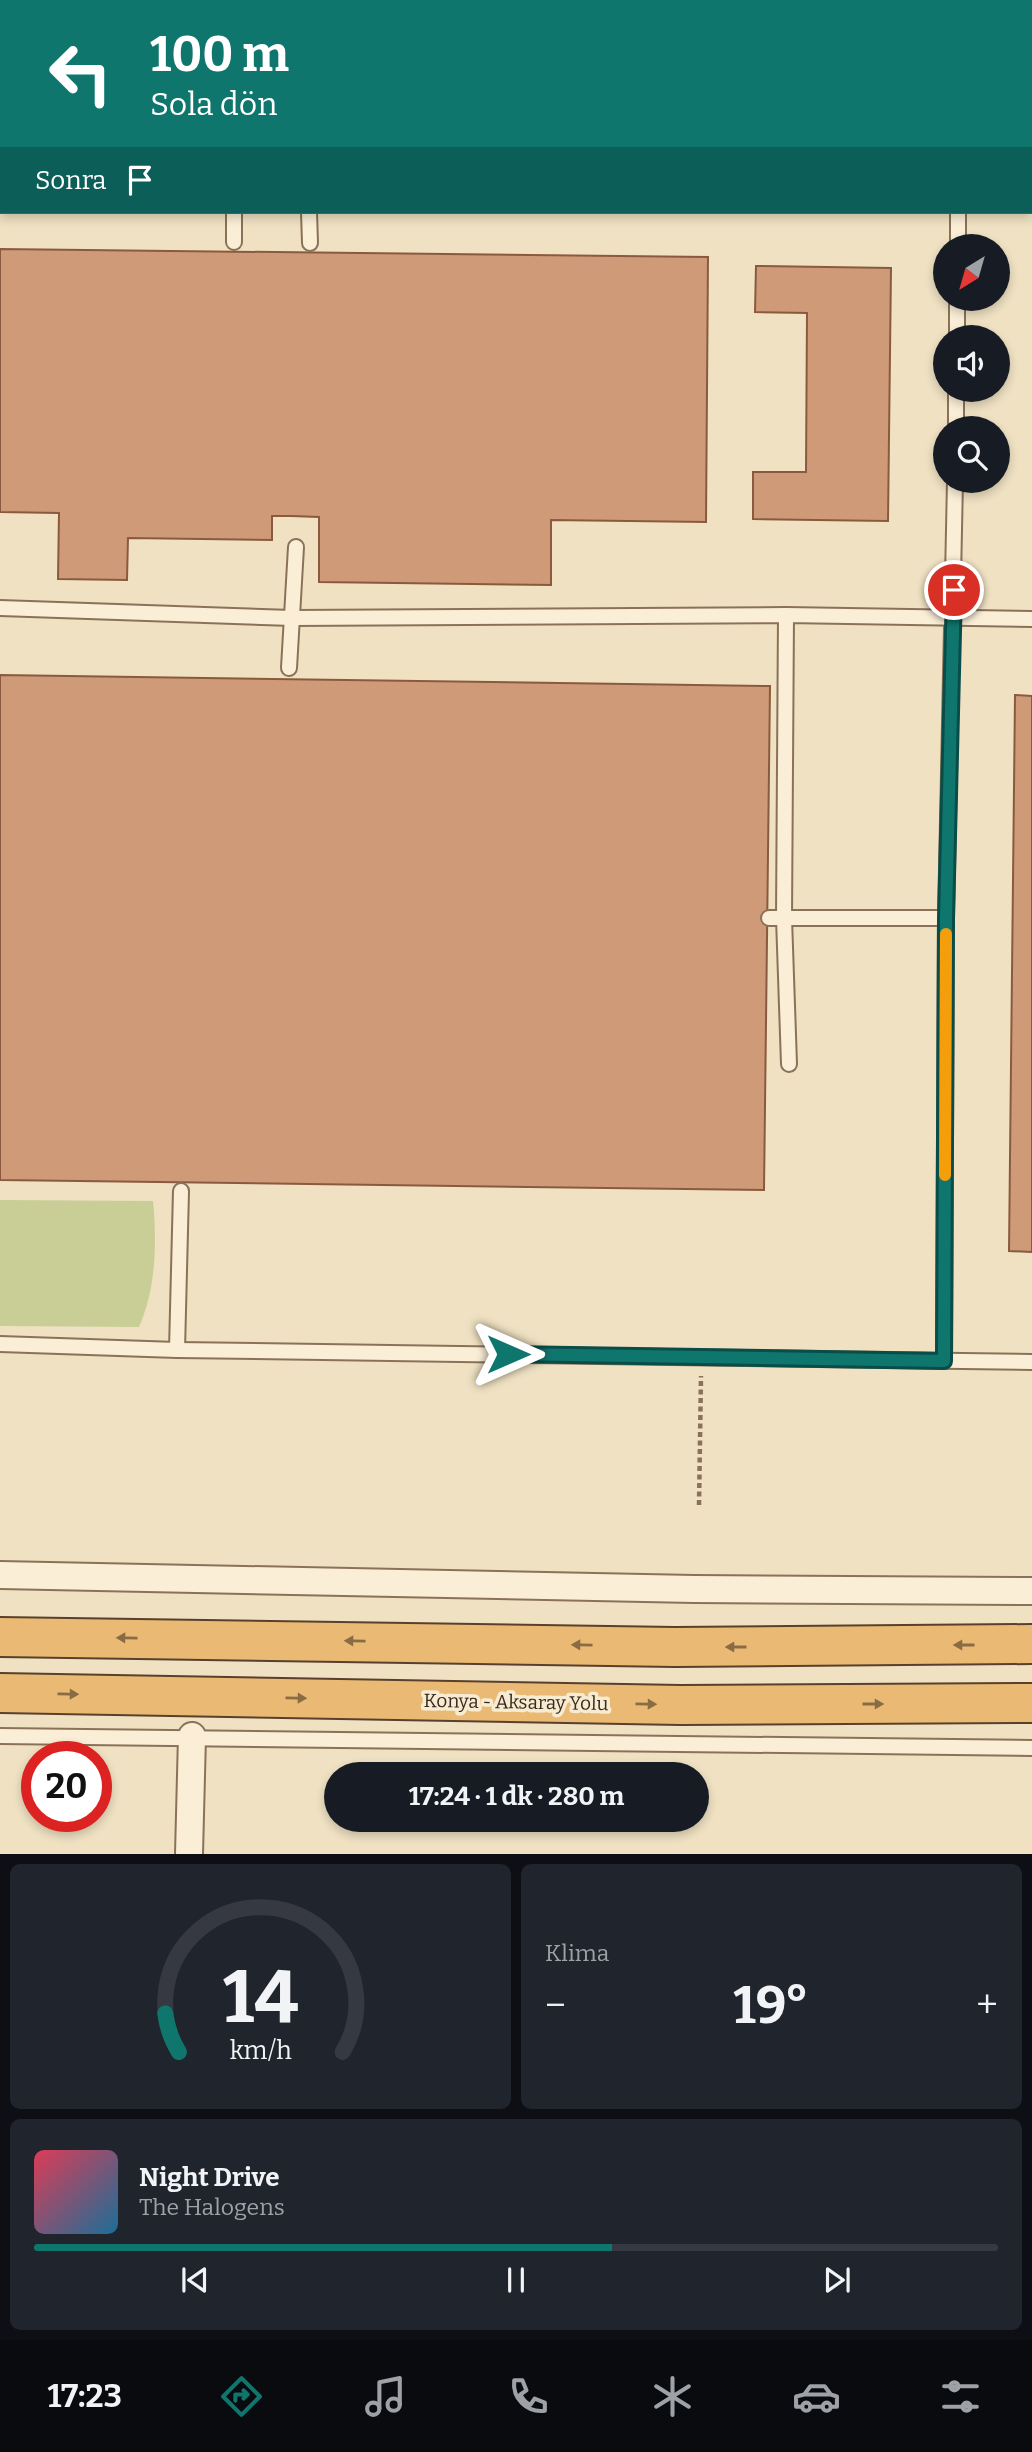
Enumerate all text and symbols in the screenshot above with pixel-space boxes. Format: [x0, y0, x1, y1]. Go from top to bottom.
text: 100 m [150, 25, 289, 84]
icon: left [35, 28, 126, 119]
text: Sola dön [150, 85, 278, 123]
icon: arrive [121, 161, 159, 199]
text: Sonra [35, 165, 107, 196]
north arrow [933, 234, 1010, 312]
map controls [933, 234, 1010, 493]
button: sound [933, 325, 1010, 402]
button: search [933, 416, 1010, 493]
pin [924, 560, 984, 620]
icon: arrive [935, 571, 973, 609]
position arrow [471, 1317, 545, 1391]
one-way arrow [116, 1632, 138, 1644]
one-way arrow [343, 1636, 365, 1647]
one-way arrow [953, 1639, 975, 1651]
one-way arrow [571, 1640, 593, 1651]
one-way arrow [725, 1641, 747, 1653]
one-way arrow [57, 1688, 79, 1700]
street label: Konya - Aksaray Yolu [423, 1689, 609, 1715]
one-way arrow [285, 1692, 307, 1703]
one-way arrow [862, 1698, 884, 1710]
one-way arrow [635, 1699, 657, 1710]
speed limit sign: 20 [21, 1741, 112, 1832]
text: 17:24 · 1 dk · 280 m [409, 1781, 624, 1812]
text: Klima [545, 1939, 609, 1967]
text: 14 [223, 1955, 298, 2042]
text: 19° [733, 1974, 809, 2037]
text: − [545, 1982, 566, 2028]
text: + [976, 1982, 998, 2028]
text: km/h [230, 2036, 292, 2066]
text: Night Drive [139, 2162, 280, 2193]
text: The Halogens [139, 2193, 285, 2221]
icon: previous [176, 2261, 214, 2299]
icon: pause [497, 2261, 535, 2299]
icon: next [818, 2261, 856, 2299]
icon: directions [217, 2372, 266, 2421]
icon: music [361, 2372, 410, 2421]
icon: phone [504, 2372, 553, 2421]
icon: climate [648, 2372, 697, 2421]
icon: car [792, 2372, 841, 2421]
icon: filters [936, 2372, 985, 2421]
text: 17:23 [47, 2377, 122, 2415]

